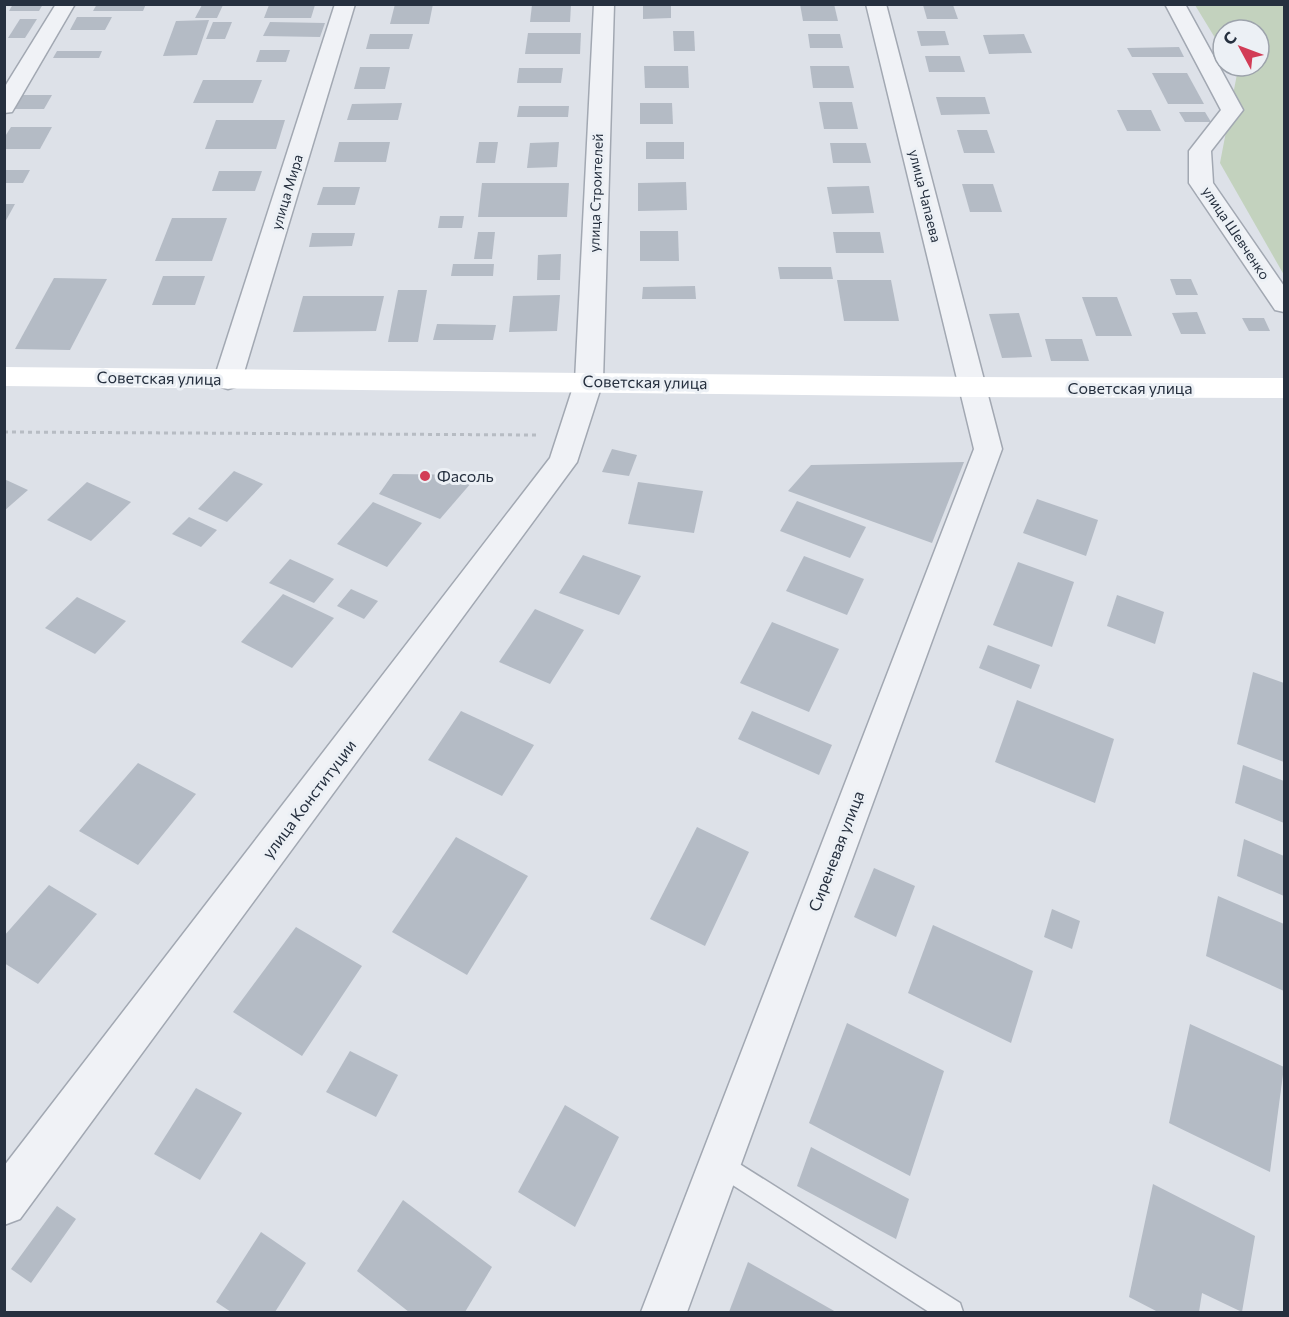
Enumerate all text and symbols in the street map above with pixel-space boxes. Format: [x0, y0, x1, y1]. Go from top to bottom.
north arrow [1211, 18, 1271, 78]
text: С [1219, 27, 1240, 48]
street label: улица Строителей [585, 133, 606, 253]
street label: улица Чапаева [906, 148, 945, 244]
street label: улица Мира [267, 152, 306, 232]
street label: улица Шевченко [1199, 183, 1274, 283]
street label: Советская улица [96, 367, 222, 388]
street label: Советская улица [582, 371, 708, 392]
street label: Советская улица [1068, 378, 1192, 397]
place label: Фасоль [437, 466, 494, 485]
marker: Фасоль [418, 469, 432, 483]
street label: улица Конституции [258, 736, 359, 862]
street label: Сиреневая улица [804, 788, 867, 914]

